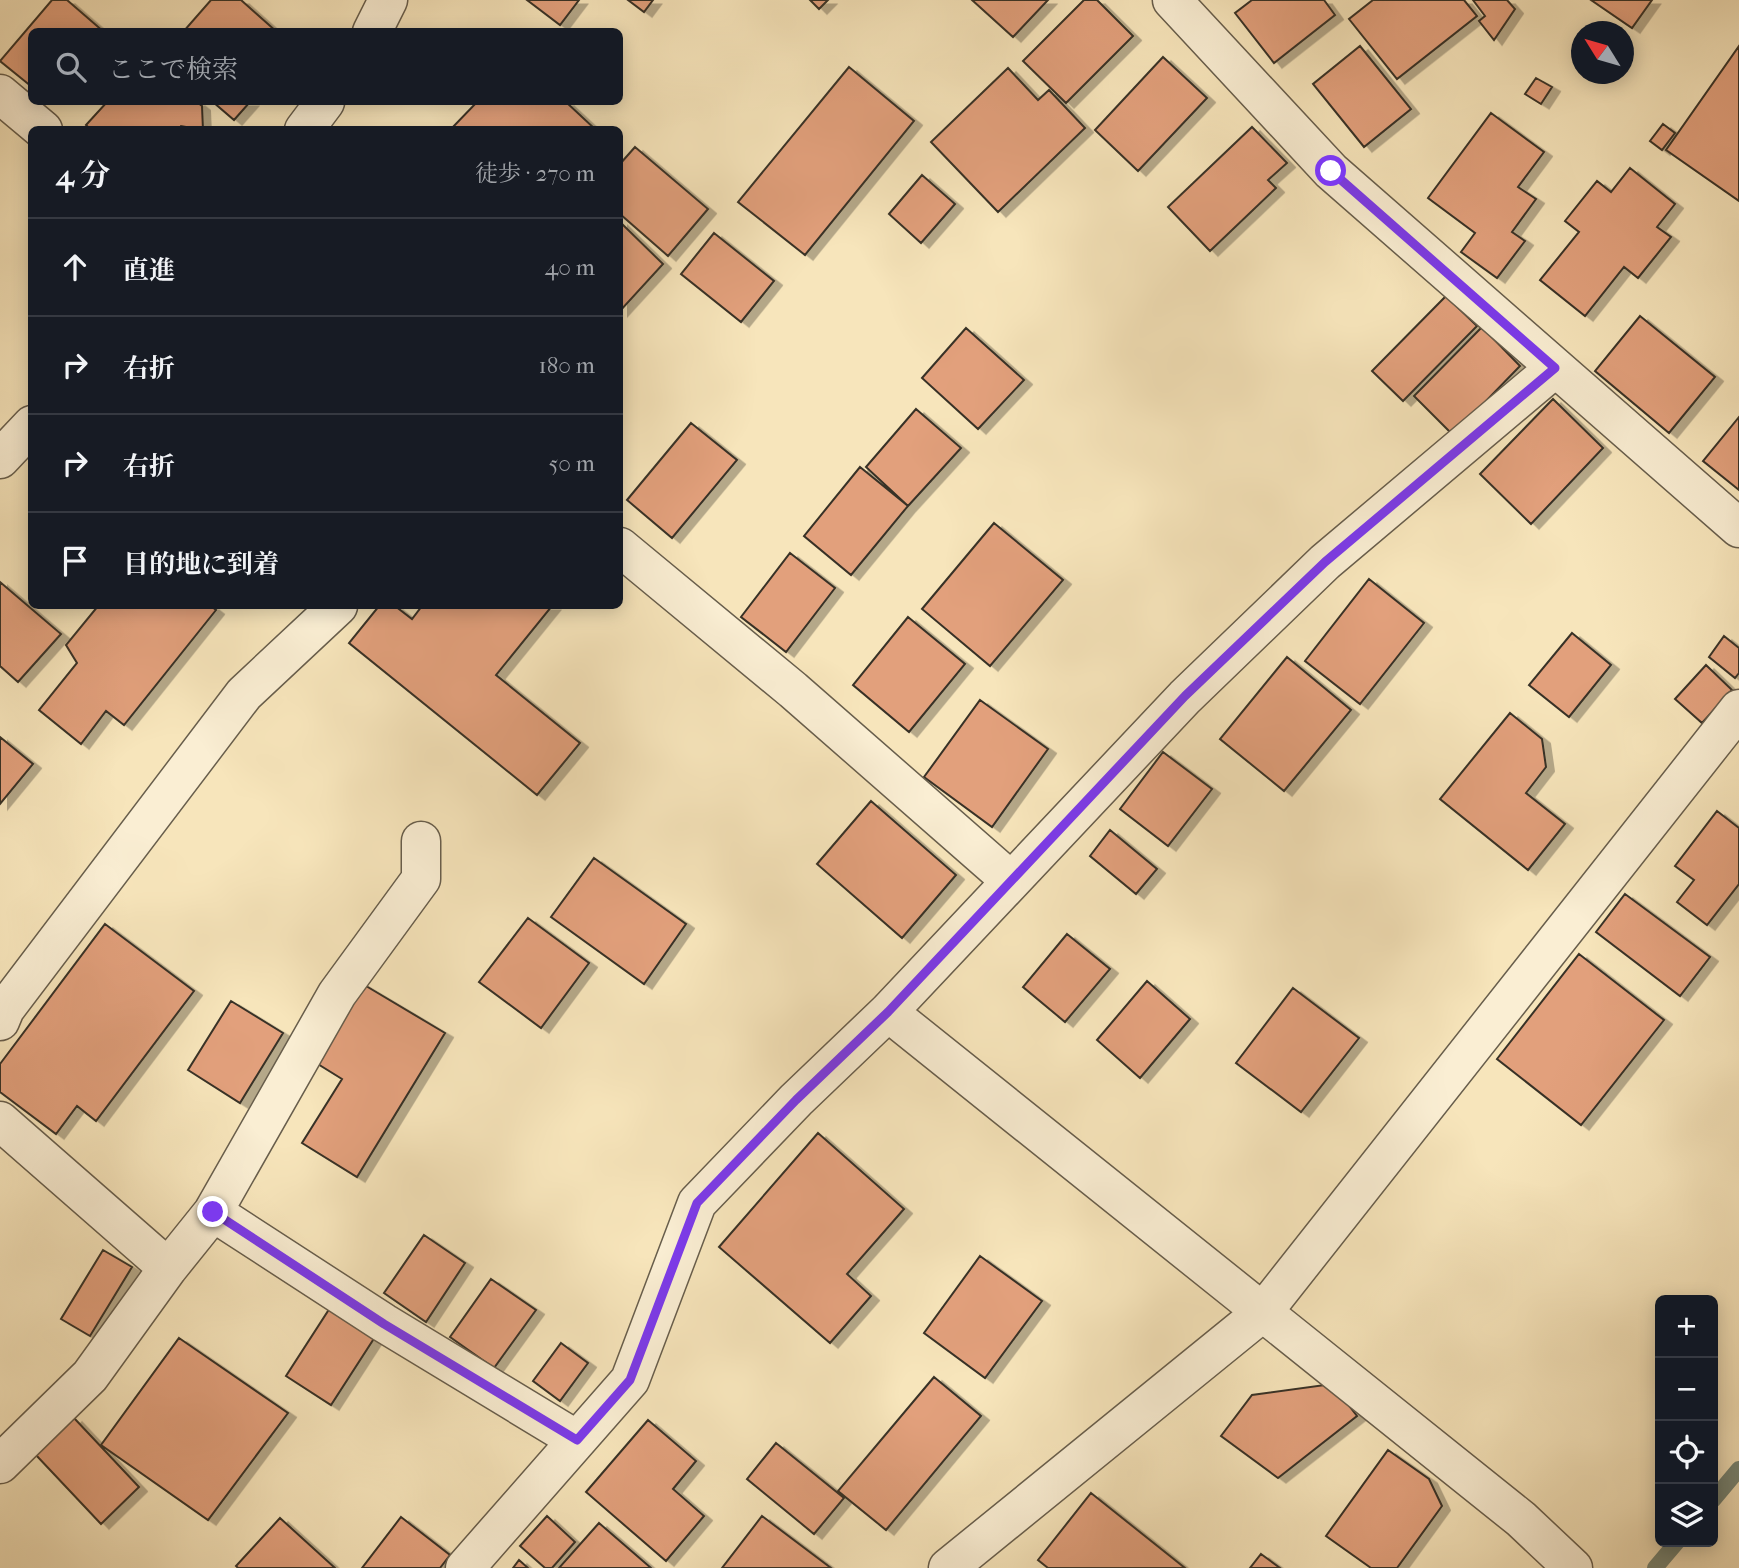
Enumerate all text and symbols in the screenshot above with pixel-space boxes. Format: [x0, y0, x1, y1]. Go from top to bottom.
north arrow [1571, 21, 1634, 84]
search box [28, 28, 623, 105]
icon: search [52, 48, 90, 86]
text: ここで検索 [108, 54, 238, 85]
route start [1315, 155, 1346, 186]
text: 4 分 [56, 158, 110, 193]
text: 徒歩 · 270 m [475, 160, 595, 187]
icon: ahead [56, 248, 94, 286]
text: 40 m [545, 254, 595, 281]
text: 直進 [123, 255, 175, 286]
icon: right [56, 346, 94, 384]
text: 180 m [538, 352, 595, 379]
text: 右折 [123, 353, 175, 384]
icon: right [56, 444, 94, 482]
text: 50 m [548, 450, 595, 477]
text: 右折 [123, 451, 175, 482]
icon: arrive [56, 542, 94, 580]
text: 目的地に到着 [123, 549, 279, 580]
route end [197, 1196, 228, 1227]
map controls [1655, 1295, 1718, 1547]
button: + [1655, 1295, 1718, 1358]
button: − [1655, 1358, 1718, 1421]
button: locate [1655, 1421, 1718, 1484]
button: layers [1655, 1484, 1718, 1547]

